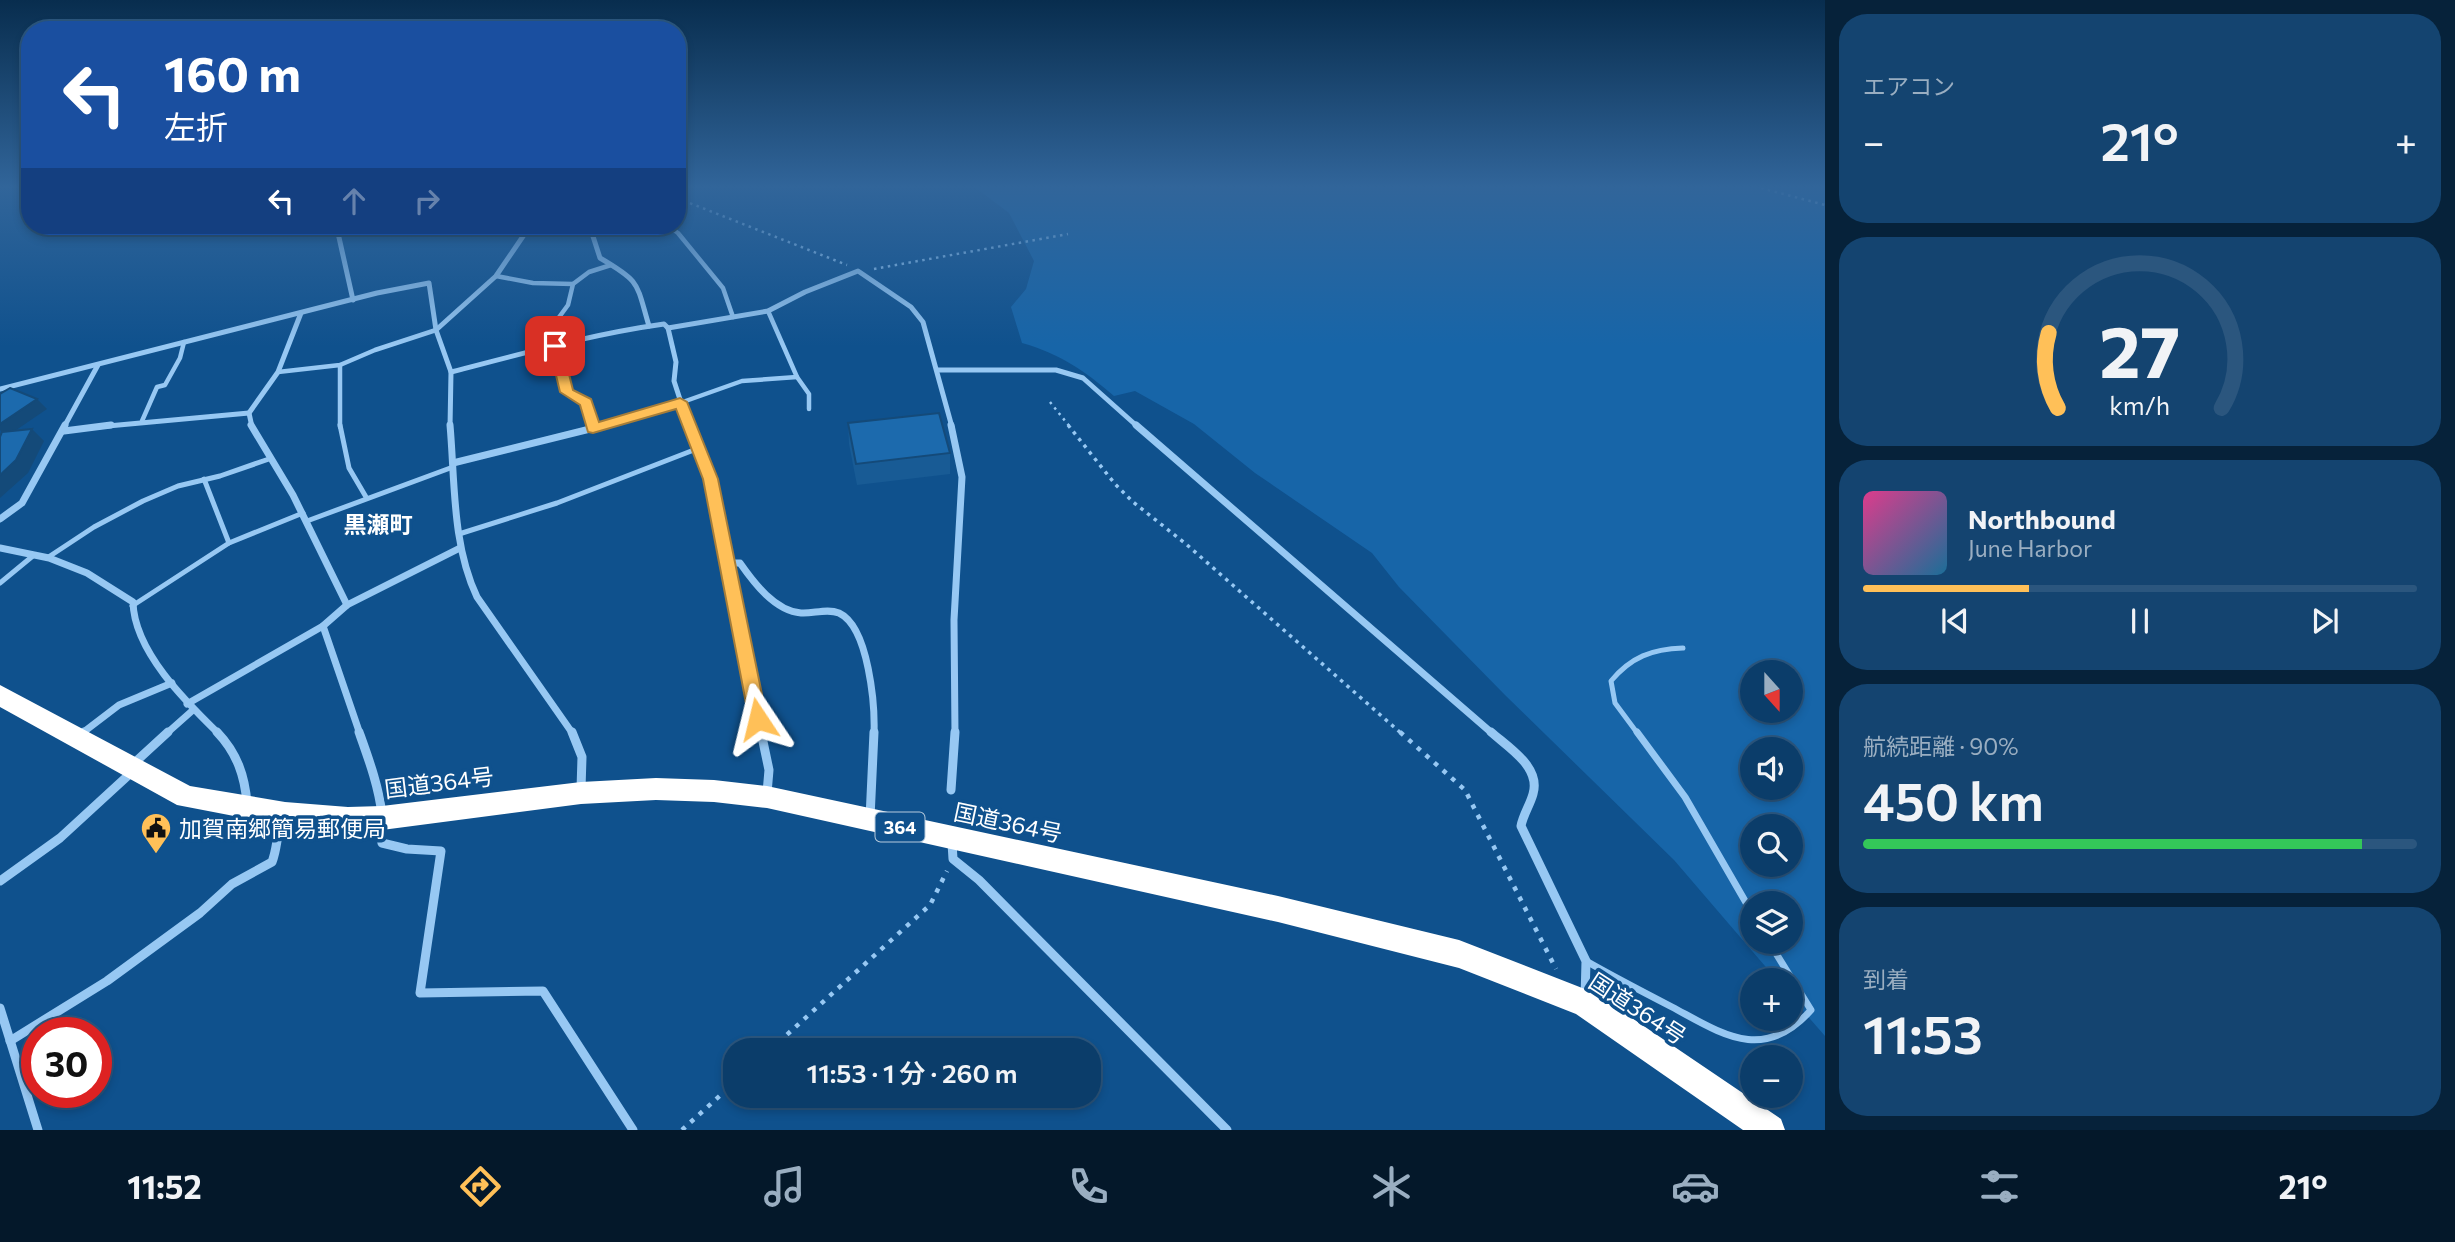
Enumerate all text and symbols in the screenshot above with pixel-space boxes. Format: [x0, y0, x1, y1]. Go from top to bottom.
text: 160 m [164, 42, 301, 102]
icon: left [49, 49, 140, 140]
text: エアコン [1863, 72, 1955, 100]
text: 左折 [164, 106, 228, 146]
text: 21° [2100, 108, 2179, 172]
text: − [1863, 117, 1885, 164]
text: + [2395, 117, 2417, 164]
icon: left [262, 182, 300, 220]
icon: ahead [335, 182, 373, 220]
icon: right [408, 182, 446, 220]
text: 27 [2100, 304, 2180, 393]
pin [525, 316, 585, 376]
icon: arrive [536, 327, 574, 365]
text: km/h [2110, 390, 2170, 420]
text: Northbound [1968, 503, 2116, 534]
district label: 黒瀬町 [344, 510, 413, 538]
text: June Harbor [1968, 534, 2092, 562]
icon: previous [1936, 602, 1974, 640]
icon: pause [2121, 602, 2159, 640]
icon: next [2306, 602, 2344, 640]
north arrow [1740, 660, 1802, 723]
map controls [1740, 660, 1803, 1108]
position arrow [721, 682, 795, 756]
text: 航続距離 · 90% [1863, 732, 2018, 760]
button: sound [1740, 737, 1803, 800]
street label: 国道364号 [383, 761, 495, 803]
text: 450 km [1863, 768, 2044, 832]
street label: 国道364号 [951, 797, 1065, 847]
public building icon: 加賀南郷簡易郵便局 [139, 811, 173, 855]
road number: 364 [876, 812, 925, 842]
place label: 加賀南郷簡易郵便局 [179, 814, 386, 842]
button: search [1740, 814, 1803, 877]
button: layers [1740, 891, 1803, 954]
text: 到着 [1863, 965, 1909, 993]
street label: 国道364号 [1584, 966, 1692, 1050]
button: + [1740, 968, 1803, 1031]
text: 11:53 [1863, 1001, 1983, 1065]
speed limit sign: 30 [21, 1017, 112, 1108]
button: − [1740, 1045, 1803, 1108]
text: 11:53 · 1 分 · 260 m [807, 1057, 1017, 1088]
icon: directions [456, 1162, 505, 1211]
icon: music [760, 1162, 809, 1211]
icon: phone [1064, 1162, 1113, 1211]
icon: climate [1367, 1162, 1416, 1211]
icon: car [1671, 1162, 1720, 1211]
icon: filters [1975, 1162, 2024, 1211]
text: 11:52 [127, 1166, 202, 1206]
text: 21° [2279, 1166, 2328, 1206]

